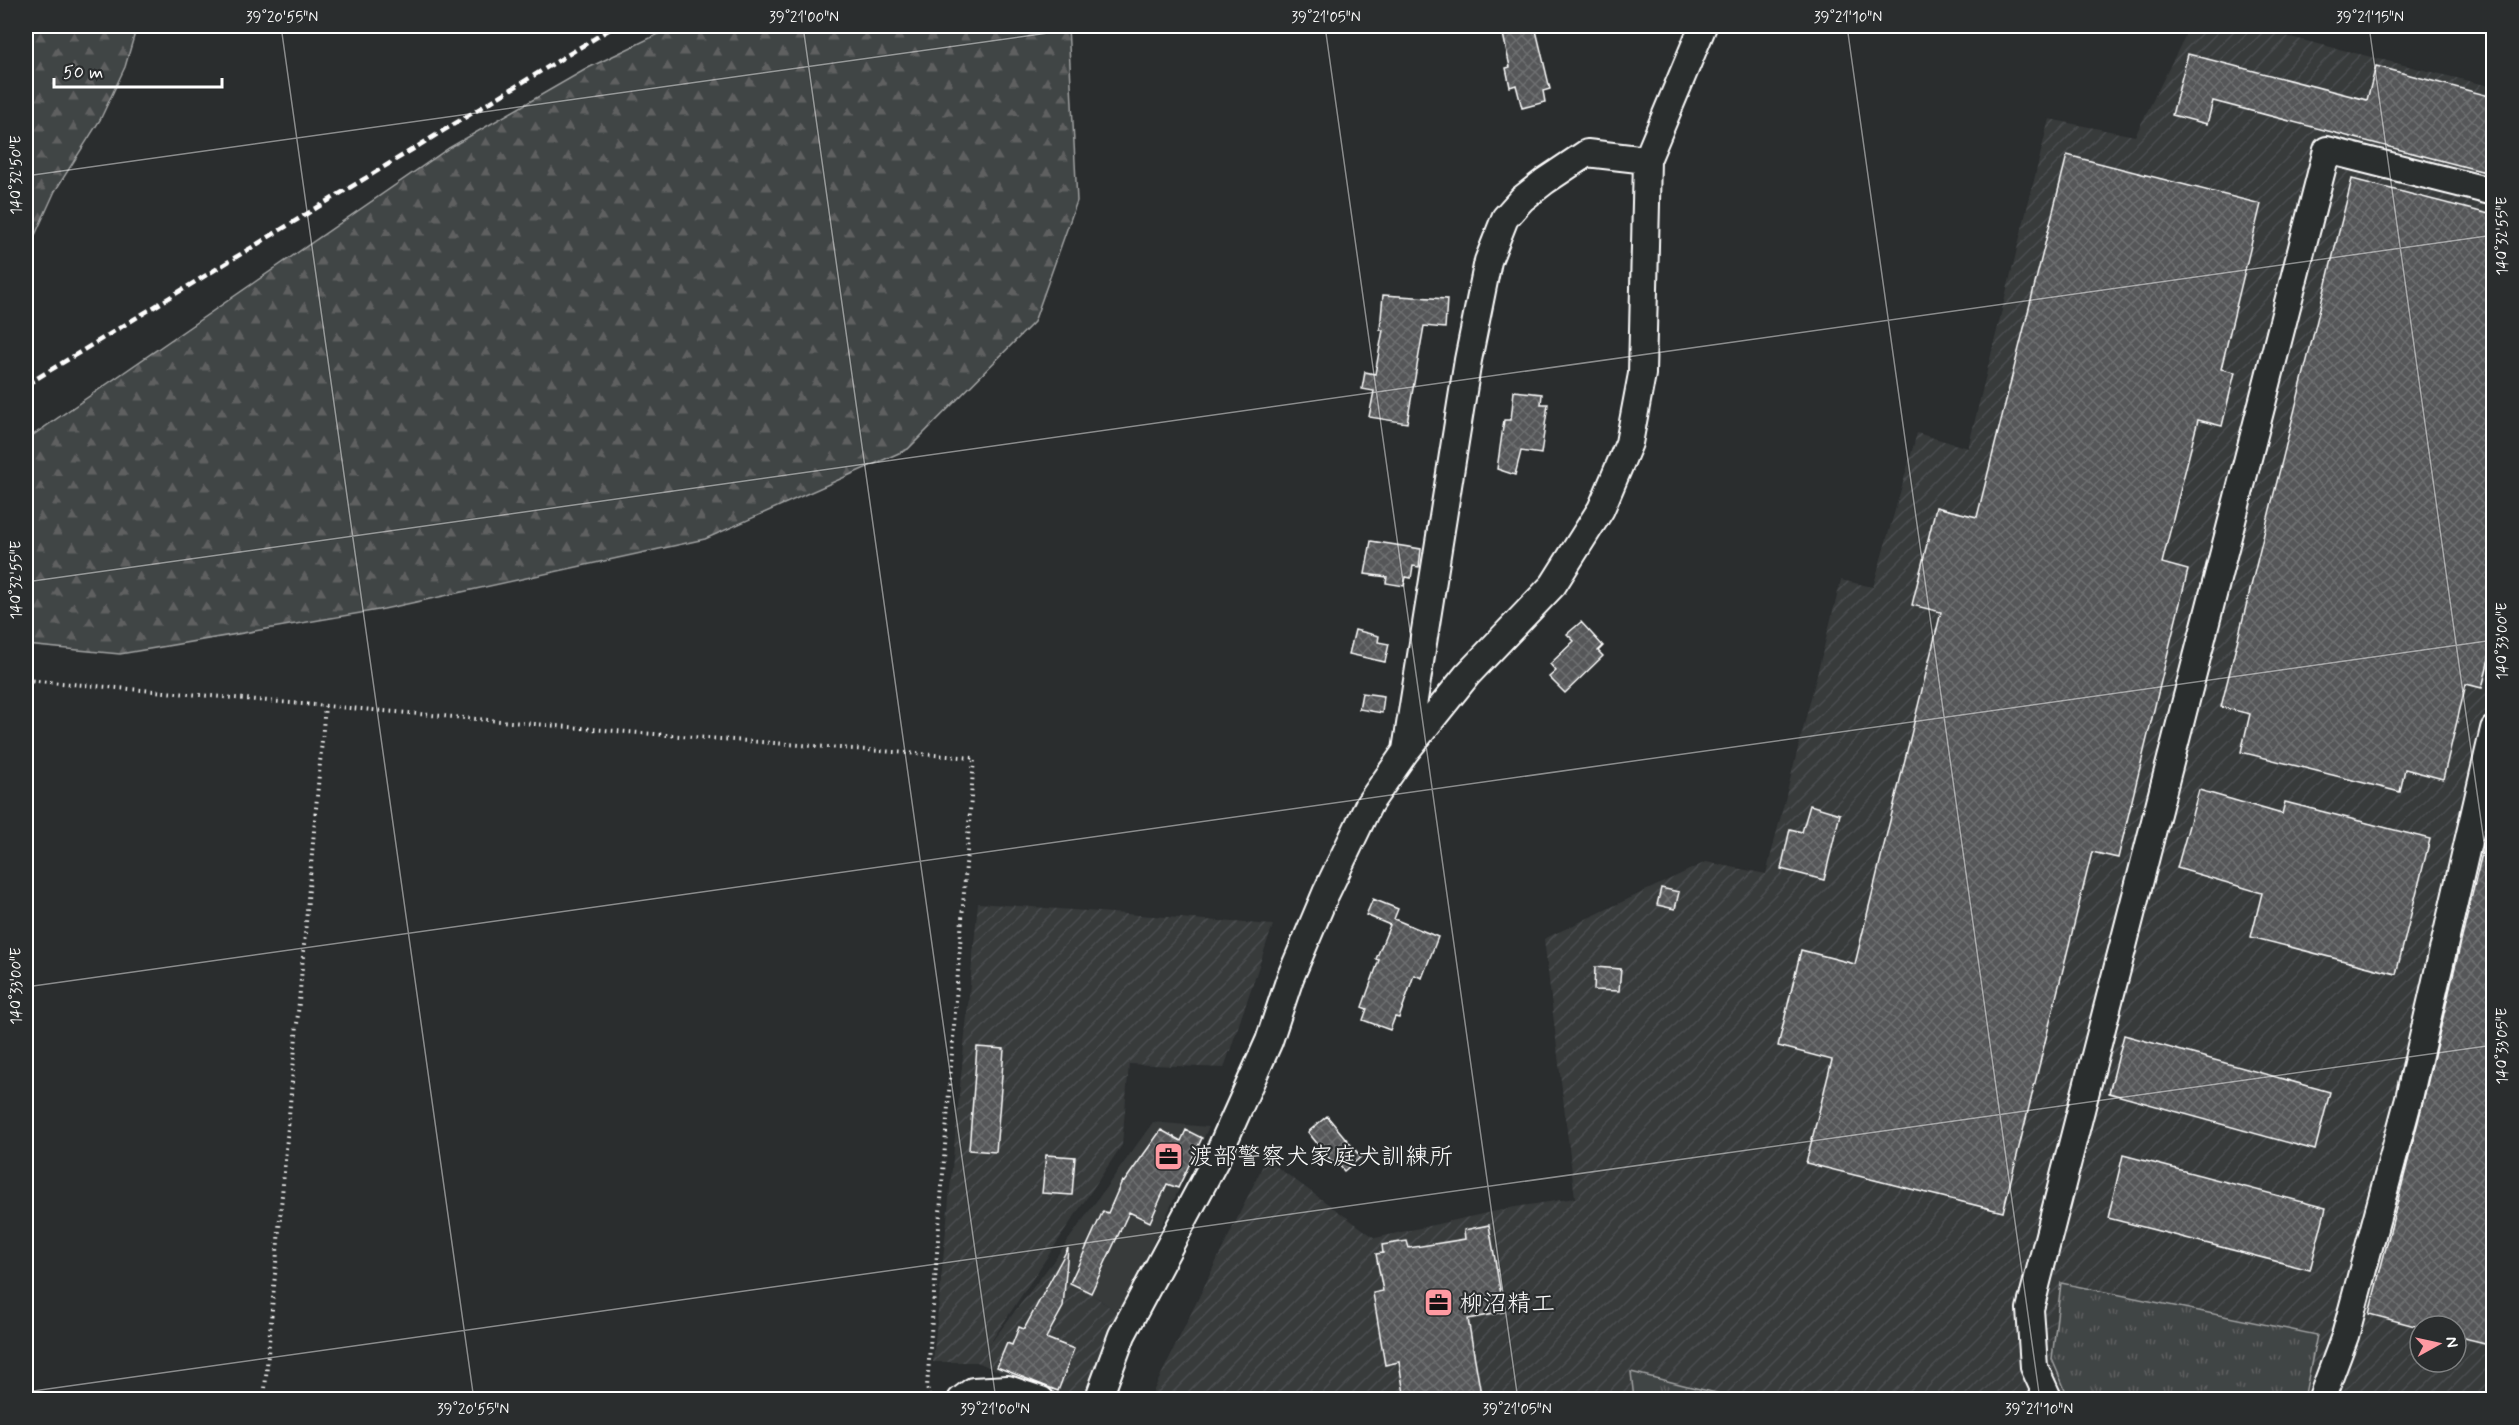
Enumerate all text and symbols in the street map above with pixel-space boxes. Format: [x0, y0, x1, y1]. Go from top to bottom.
text: 39°20'55"N [246, 8, 318, 28]
text: 39°21'00"N [769, 8, 839, 28]
text: 39°21'05"N [1291, 8, 1361, 28]
text: 39°21'10"N [1814, 8, 1882, 28]
text: 39°21'15"N [2336, 8, 2404, 28]
scale bar [54, 51, 222, 89]
text: 50 m [63, 61, 103, 85]
text: 140°32'50"E [7, 135, 27, 215]
text: 140°32'55"E [2493, 196, 2513, 276]
text: 140°32'55"E [7, 540, 27, 620]
text: 140°33'00"E [2493, 602, 2513, 680]
text: 140°33'00"E [7, 947, 27, 1025]
text: 140°33'05"E [2493, 1007, 2513, 1084]
office icon: 渡部警察犬家庭犬訓練所 [1152, 1140, 1184, 1172]
place label: 渡部警察犬家庭犬訓練所 [1189, 1142, 1453, 1173]
office icon: 柳沼精工 [1422, 1287, 1454, 1319]
place label: 柳沼精工 [1459, 1289, 1555, 1320]
north arrow [2408, 1314, 2468, 1374]
text: N [2440, 1335, 2463, 1349]
text: 39°20'55"N [437, 1400, 509, 1420]
text: 39°21'00"N [960, 1400, 1030, 1420]
text: 39°21'05"N [1482, 1400, 1552, 1420]
text: 39°21'10"N [2005, 1400, 2073, 1420]

